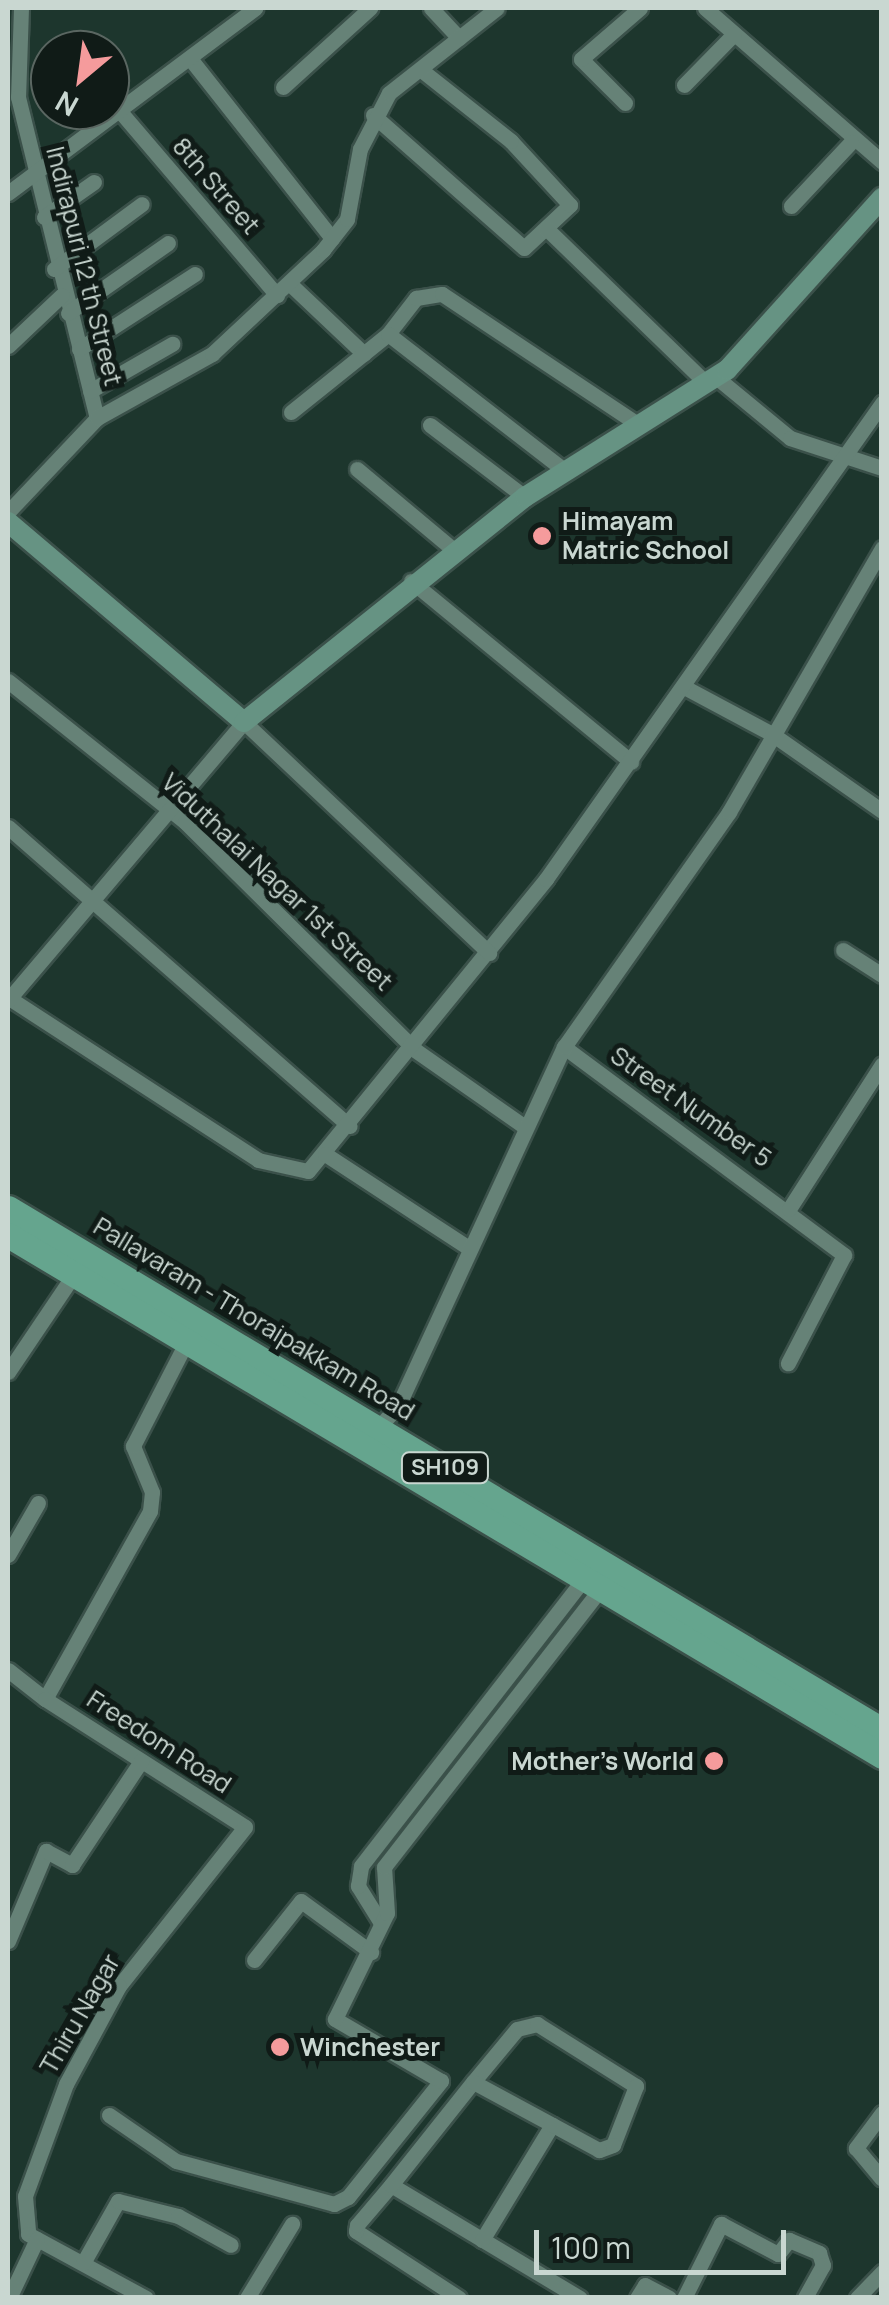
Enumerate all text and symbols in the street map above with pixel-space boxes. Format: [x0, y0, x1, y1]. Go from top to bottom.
north arrow [30, 30, 130, 130]
text: N [48, 83, 84, 126]
street label: 8th Street [166, 132, 266, 240]
street label: Indirapuri 12 th Street [40, 143, 128, 389]
place label: Himayam Matric School [562, 507, 729, 566]
marker: Himayam Matric School [531, 525, 553, 547]
street label: Viduthalai Nagar 1st Street [155, 767, 399, 997]
street label: Street Number 5 [605, 1040, 777, 1174]
street label: Pallavaram - Thoraipakkam Road [88, 1211, 420, 1427]
road number: SH109 [400, 1451, 490, 1485]
street label: Freedom Road [81, 1684, 237, 1800]
place label: Mother's World [512, 1746, 694, 1776]
marker: Mother's World [703, 1750, 725, 1772]
street label: Thiru Nagar [34, 1949, 126, 2079]
place label: Winchester [300, 2032, 440, 2062]
marker: Winchester [269, 2036, 291, 2058]
scale bar [539, 2210, 792, 2272]
text: 100 m [551, 2227, 631, 2268]

